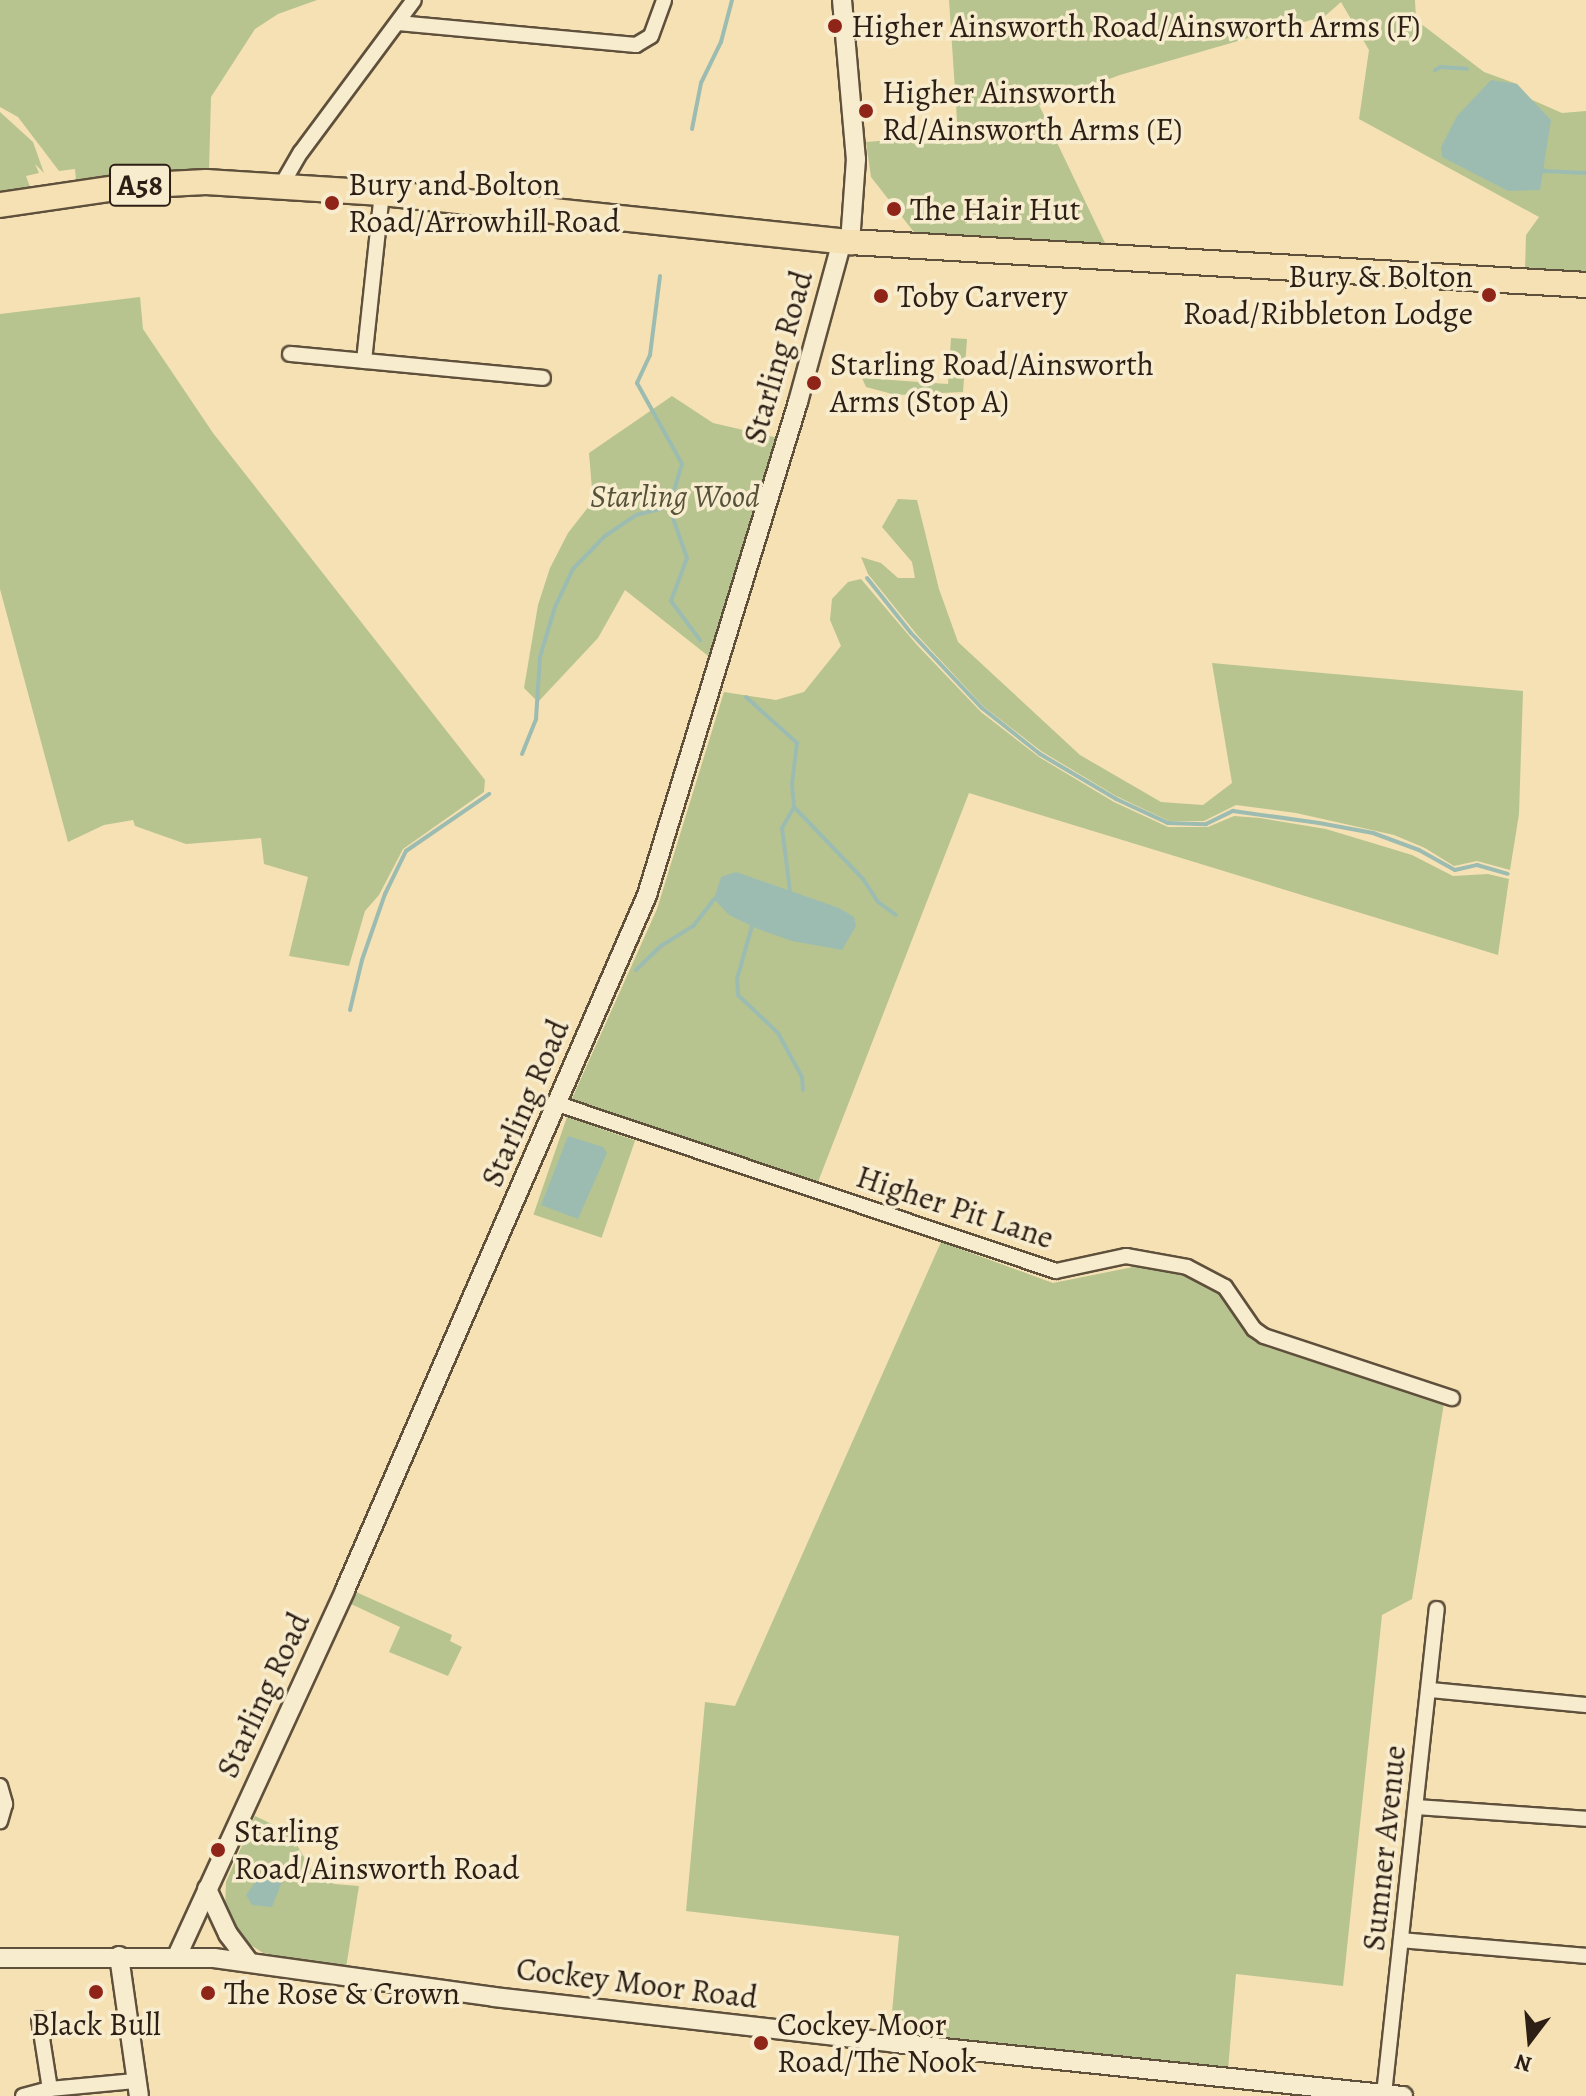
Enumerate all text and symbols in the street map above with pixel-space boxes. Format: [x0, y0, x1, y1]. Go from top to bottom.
place label: Higher Ainsworth Road/Ainsworth Arms (F) [851, 7, 1421, 45]
marker: Higher Ainsworth Road/Ainsworth Arms (F) [826, 17, 844, 35]
place label: Higher Ainsworth Rd/Ainsworth Arms (E) [882, 74, 1183, 149]
marker: Higher Ainsworth Rd/Ainsworth Arms (E) [857, 102, 875, 120]
road number: A58 [108, 159, 172, 211]
place label: Bury and Bolton Road/Arrowhill Road [348, 166, 620, 241]
place label: The Hair Hut [910, 190, 1080, 228]
marker: Bury and Bolton Road/Arrowhill Road [323, 194, 341, 212]
marker: The Hair Hut [885, 200, 903, 218]
place label: Bury & Bolton Road/Ribbleton Lodge [1183, 258, 1473, 333]
street label: Starling Road [735, 266, 821, 448]
place label: Toby Carvery [897, 277, 1068, 315]
marker: Bury & Bolton Road/Ribbleton Lodge [1480, 286, 1498, 304]
marker: Toby Carvery [872, 287, 890, 305]
place label: Starling Road/Ainsworth Arms (Stop A) [830, 346, 1154, 421]
marker: Starling Road/Ainsworth Arms (Stop A) [805, 374, 823, 392]
park label: Starling Wood [590, 477, 760, 515]
street label: Starling Road [473, 1014, 577, 1192]
street label: Higher Pit Lane [852, 1157, 1058, 1257]
street label: Starling Road [208, 1606, 318, 1784]
street label: Sumner Avenue [1354, 1743, 1414, 1953]
place label: Starling Road/Ainsworth Road [234, 1813, 519, 1888]
marker: Starling Road/Ainsworth Road [209, 1841, 227, 1859]
street label: Cockey Moor Road [514, 1949, 760, 2017]
place label: The Rose & Crown [224, 1974, 460, 2012]
marker: Black Bull [87, 1983, 105, 2001]
marker: The Rose & Crown [199, 1984, 217, 2002]
north arrow [1490, 2000, 1570, 2080]
place label: Black Bull [31, 2005, 161, 2043]
place label: Cockey Moor Road/The Nook [777, 2006, 977, 2081]
marker: Cockey Moor Road/The Nook [752, 2034, 770, 2052]
text: N [1512, 2046, 1535, 2080]

